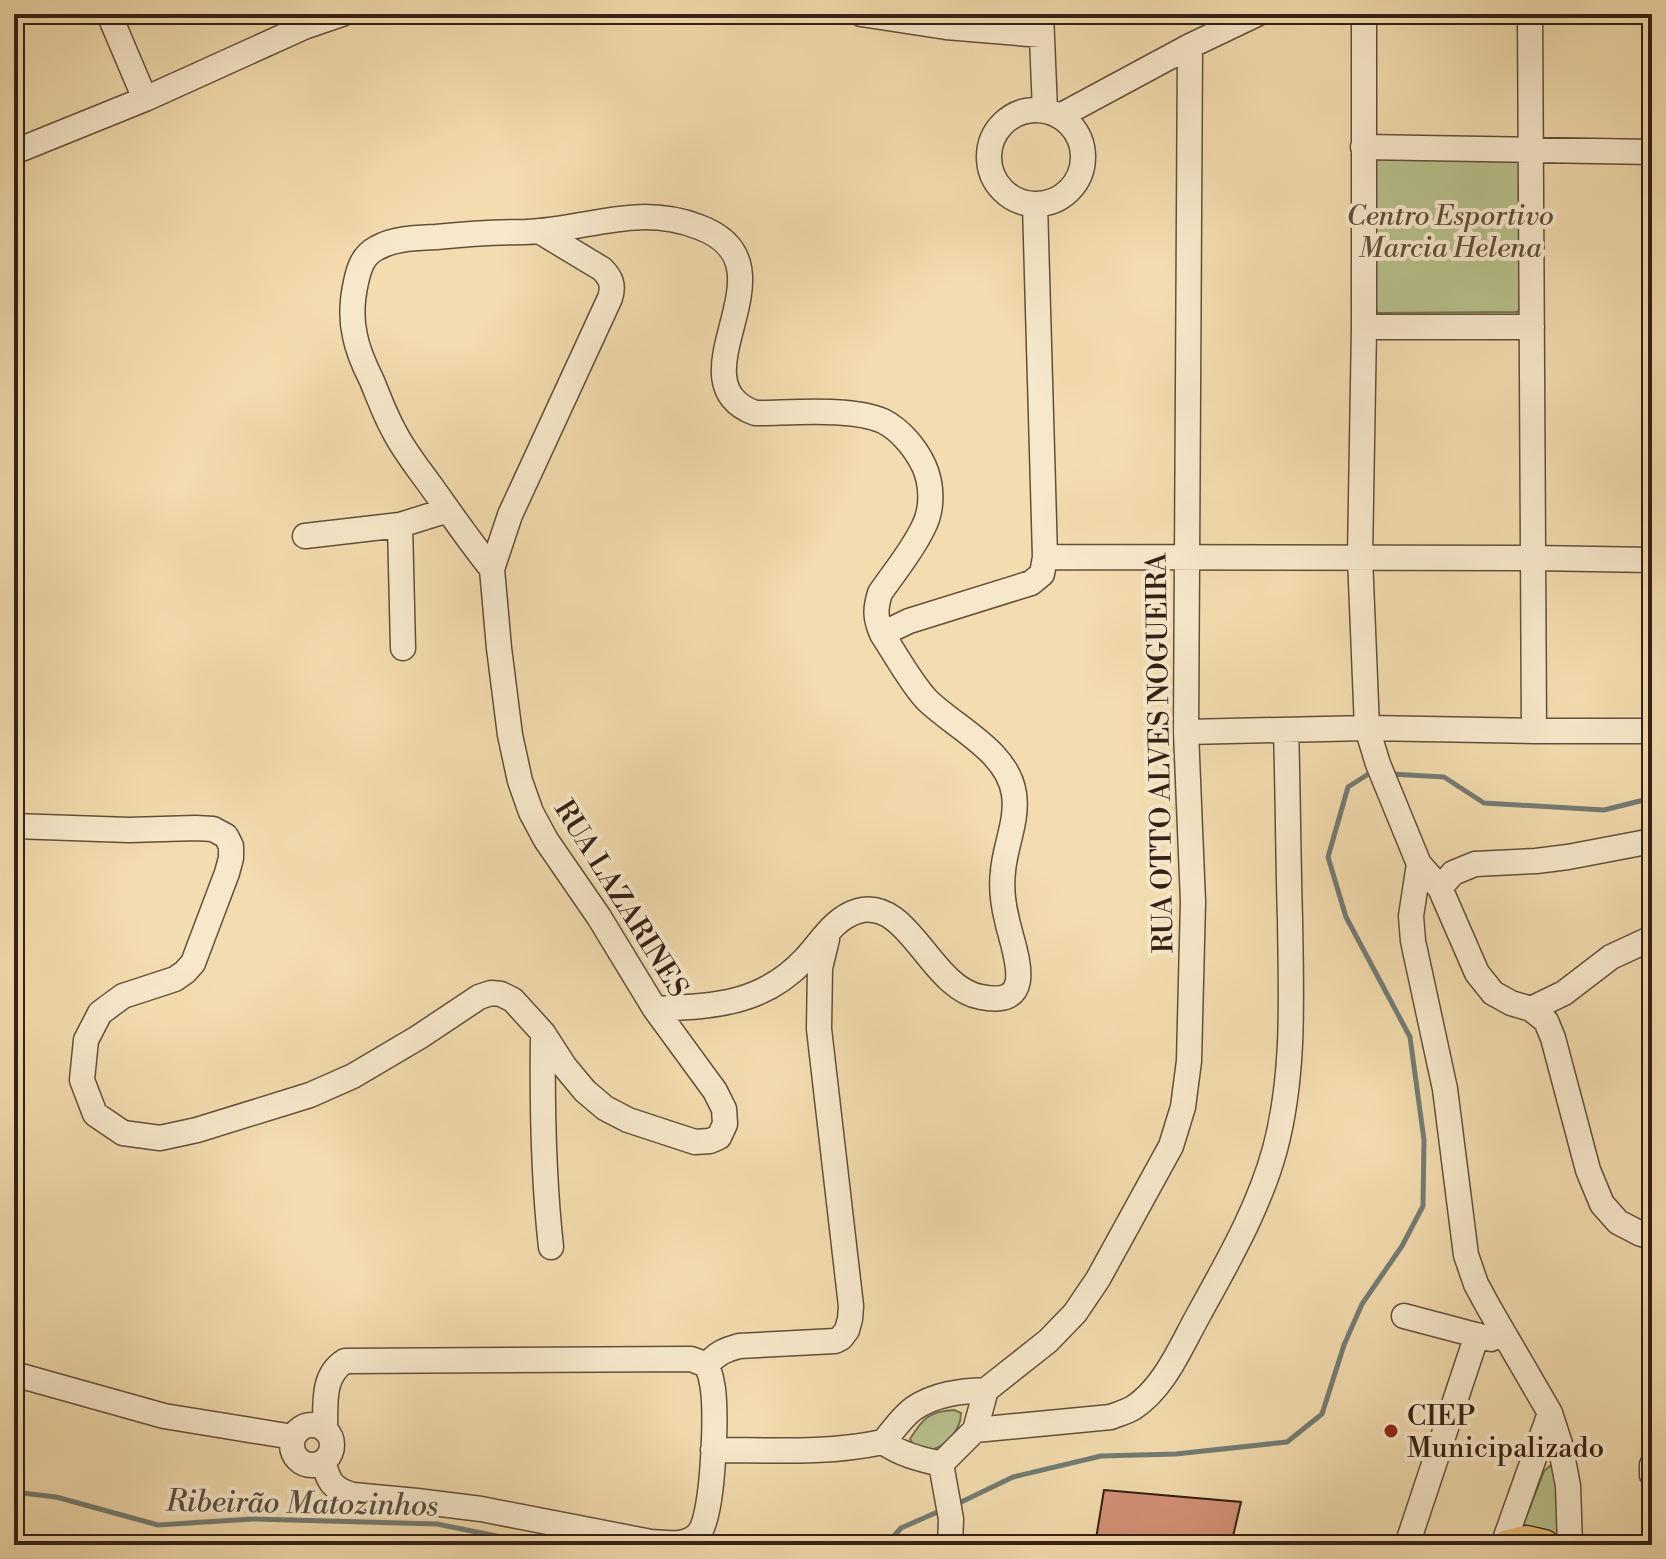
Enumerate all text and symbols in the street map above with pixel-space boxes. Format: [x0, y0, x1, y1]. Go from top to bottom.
park label: Centro Esportivo Marcia Helena [1346, 199, 1554, 266]
street label: RUA OTTO ALVES NOGUEIRA [1139, 552, 1181, 953]
street label: RUA LAZARINES [546, 794, 695, 1004]
place label: CIEP Municipalizado [1407, 1399, 1604, 1466]
marker: CIEP Municipalizado [1382, 1422, 1400, 1440]
water label: Ribeirão Matozinhos [165, 1483, 438, 1525]

